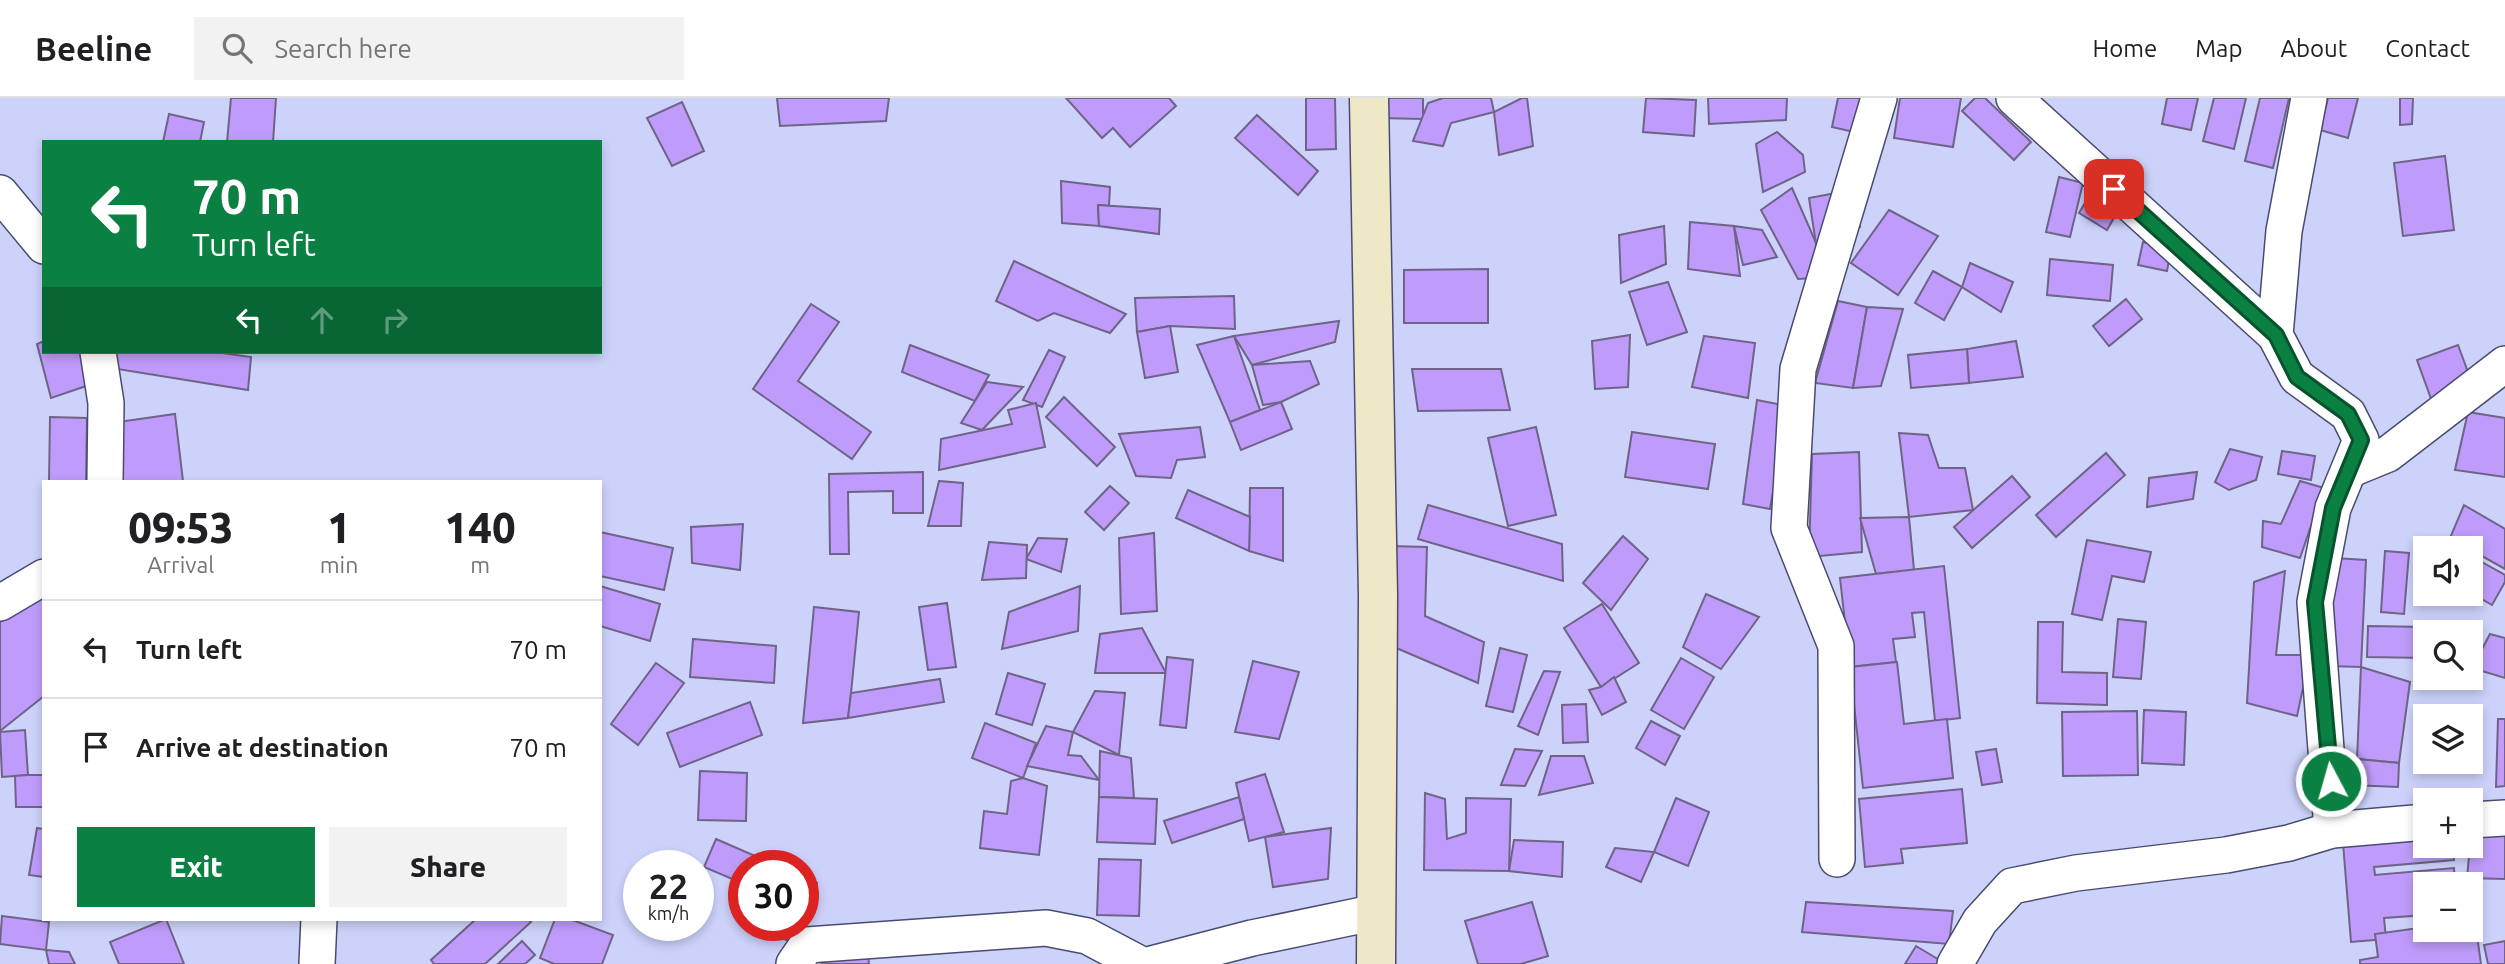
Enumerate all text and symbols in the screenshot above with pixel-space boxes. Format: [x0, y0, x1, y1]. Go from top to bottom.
search box [194, 17, 684, 80]
icon: search [218, 29, 256, 67]
text: Beeline [35, 30, 152, 67]
text: Search here [274, 34, 412, 63]
text: Home [2092, 35, 2157, 62]
text: Map [2195, 35, 2242, 62]
text: About [2280, 35, 2347, 62]
text: Contact [2385, 35, 2470, 62]
pin [2084, 159, 2144, 219]
icon: left [77, 168, 168, 259]
text: 70 m [192, 168, 301, 223]
icon: arrive [2095, 170, 2133, 208]
text: Turn left [192, 226, 316, 262]
icon: left [230, 301, 268, 339]
icon: ahead [303, 301, 341, 339]
icon: right [376, 301, 414, 339]
text: 09:53 [128, 504, 233, 551]
text: 1 [327, 504, 351, 551]
text: 140 [445, 504, 516, 551]
map controls [2413, 536, 2483, 942]
button: sound [2413, 536, 2483, 606]
text: Arrival [147, 552, 214, 577]
text: min [320, 552, 358, 577]
text: m [470, 552, 490, 577]
button: search [2413, 620, 2483, 690]
icon: left [77, 630, 115, 668]
text: Turn left [136, 635, 242, 664]
text: 70 m [509, 635, 567, 664]
button: layers [2413, 704, 2483, 774]
icon: arrive [77, 728, 115, 766]
text: Arrive at destination [136, 733, 389, 762]
text: 70 m [509, 733, 567, 762]
position arrow [2294, 744, 2368, 818]
button: + [2413, 788, 2483, 858]
button: Exit [77, 827, 315, 907]
button: Share [329, 827, 567, 907]
speed limit sign: 30 [728, 850, 819, 941]
text: 22 [649, 866, 688, 906]
button: − [2413, 872, 2483, 942]
text: km/h [648, 903, 689, 923]

